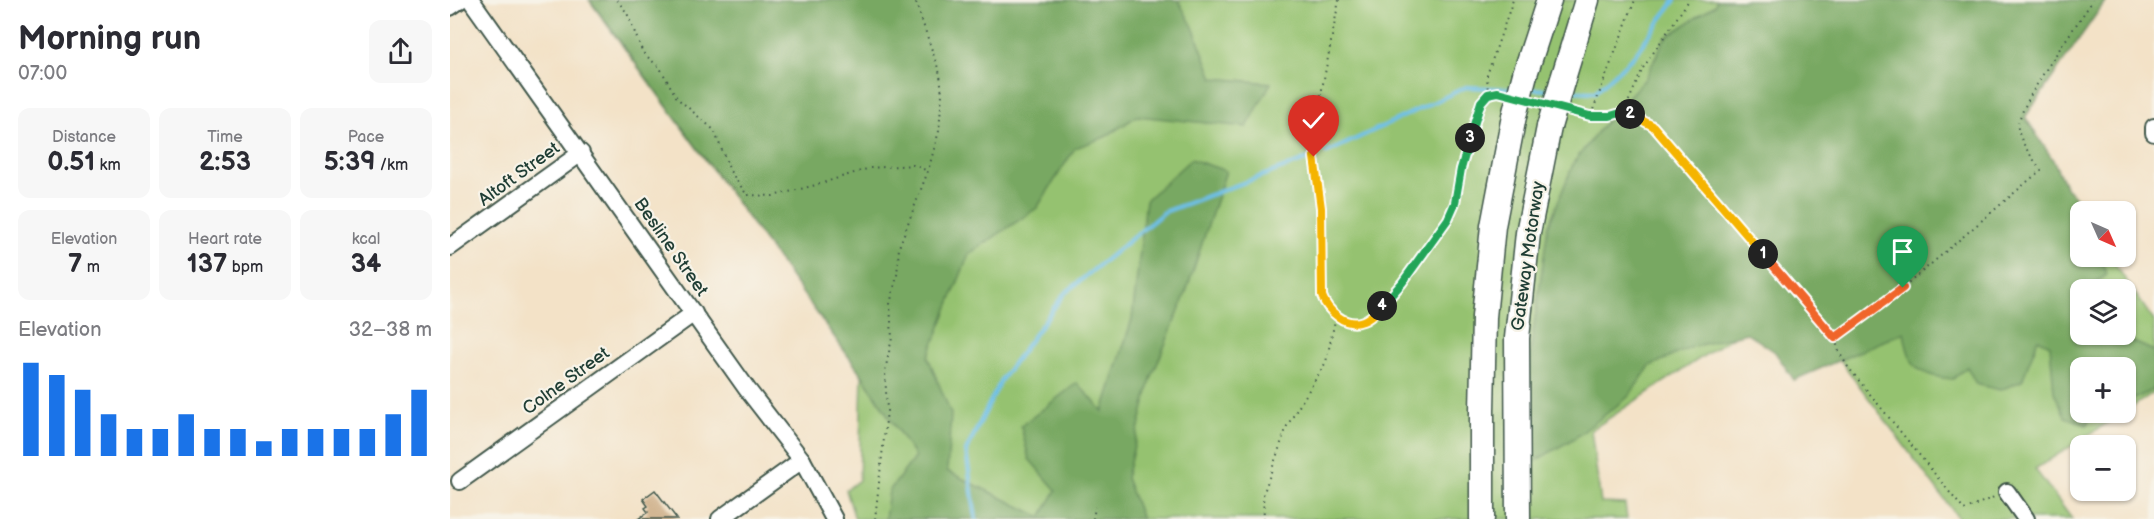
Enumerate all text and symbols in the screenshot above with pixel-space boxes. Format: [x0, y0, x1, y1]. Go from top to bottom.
text: Morning run [18, 19, 201, 59]
button: share [369, 20, 432, 83]
text: 07:00 [18, 62, 67, 86]
pin [1288, 95, 1339, 157]
pin: 2 [1615, 99, 1645, 129]
icon: check [1297, 104, 1330, 137]
text: 2 [1625, 104, 1635, 123]
pin: 3 [1455, 123, 1485, 153]
text: Distance [52, 128, 116, 147]
text: Time [207, 128, 243, 147]
text: Pace [348, 128, 384, 147]
text: 3 [1465, 128, 1475, 147]
street label: Altoft Street [474, 137, 564, 210]
text: 0.51 [47, 147, 95, 178]
text: 2:53 [199, 147, 251, 178]
text: 5:39 [324, 147, 376, 178]
text: km [95, 156, 121, 175]
text: /km [376, 156, 408, 175]
street label: Gateway Motorway [1507, 179, 1549, 332]
street label: Besline Street [629, 194, 713, 300]
north arrow [2070, 201, 2136, 267]
map controls [2070, 201, 2136, 501]
pin [1877, 226, 1928, 288]
text: Elevation [51, 230, 117, 249]
text: Heart rate [188, 230, 262, 249]
text: kcal [352, 230, 380, 249]
icon: arrive [1886, 235, 1919, 268]
pin: 1 [1748, 239, 1778, 269]
text: 1 [1760, 244, 1766, 263]
text: 7 [68, 249, 82, 280]
text: 137 [187, 249, 227, 280]
text: 34 [351, 249, 381, 280]
text: m [82, 258, 100, 277]
text: bpm [227, 258, 263, 277]
button: layers [2070, 279, 2136, 345]
pin: 4 [1367, 291, 1397, 321]
text: 4 [1377, 296, 1387, 315]
text: Elevation [18, 318, 101, 342]
text: 32–38 m [349, 318, 432, 342]
street label: Colne Street [519, 342, 614, 419]
button: + [2070, 357, 2136, 423]
button: − [2070, 435, 2136, 501]

